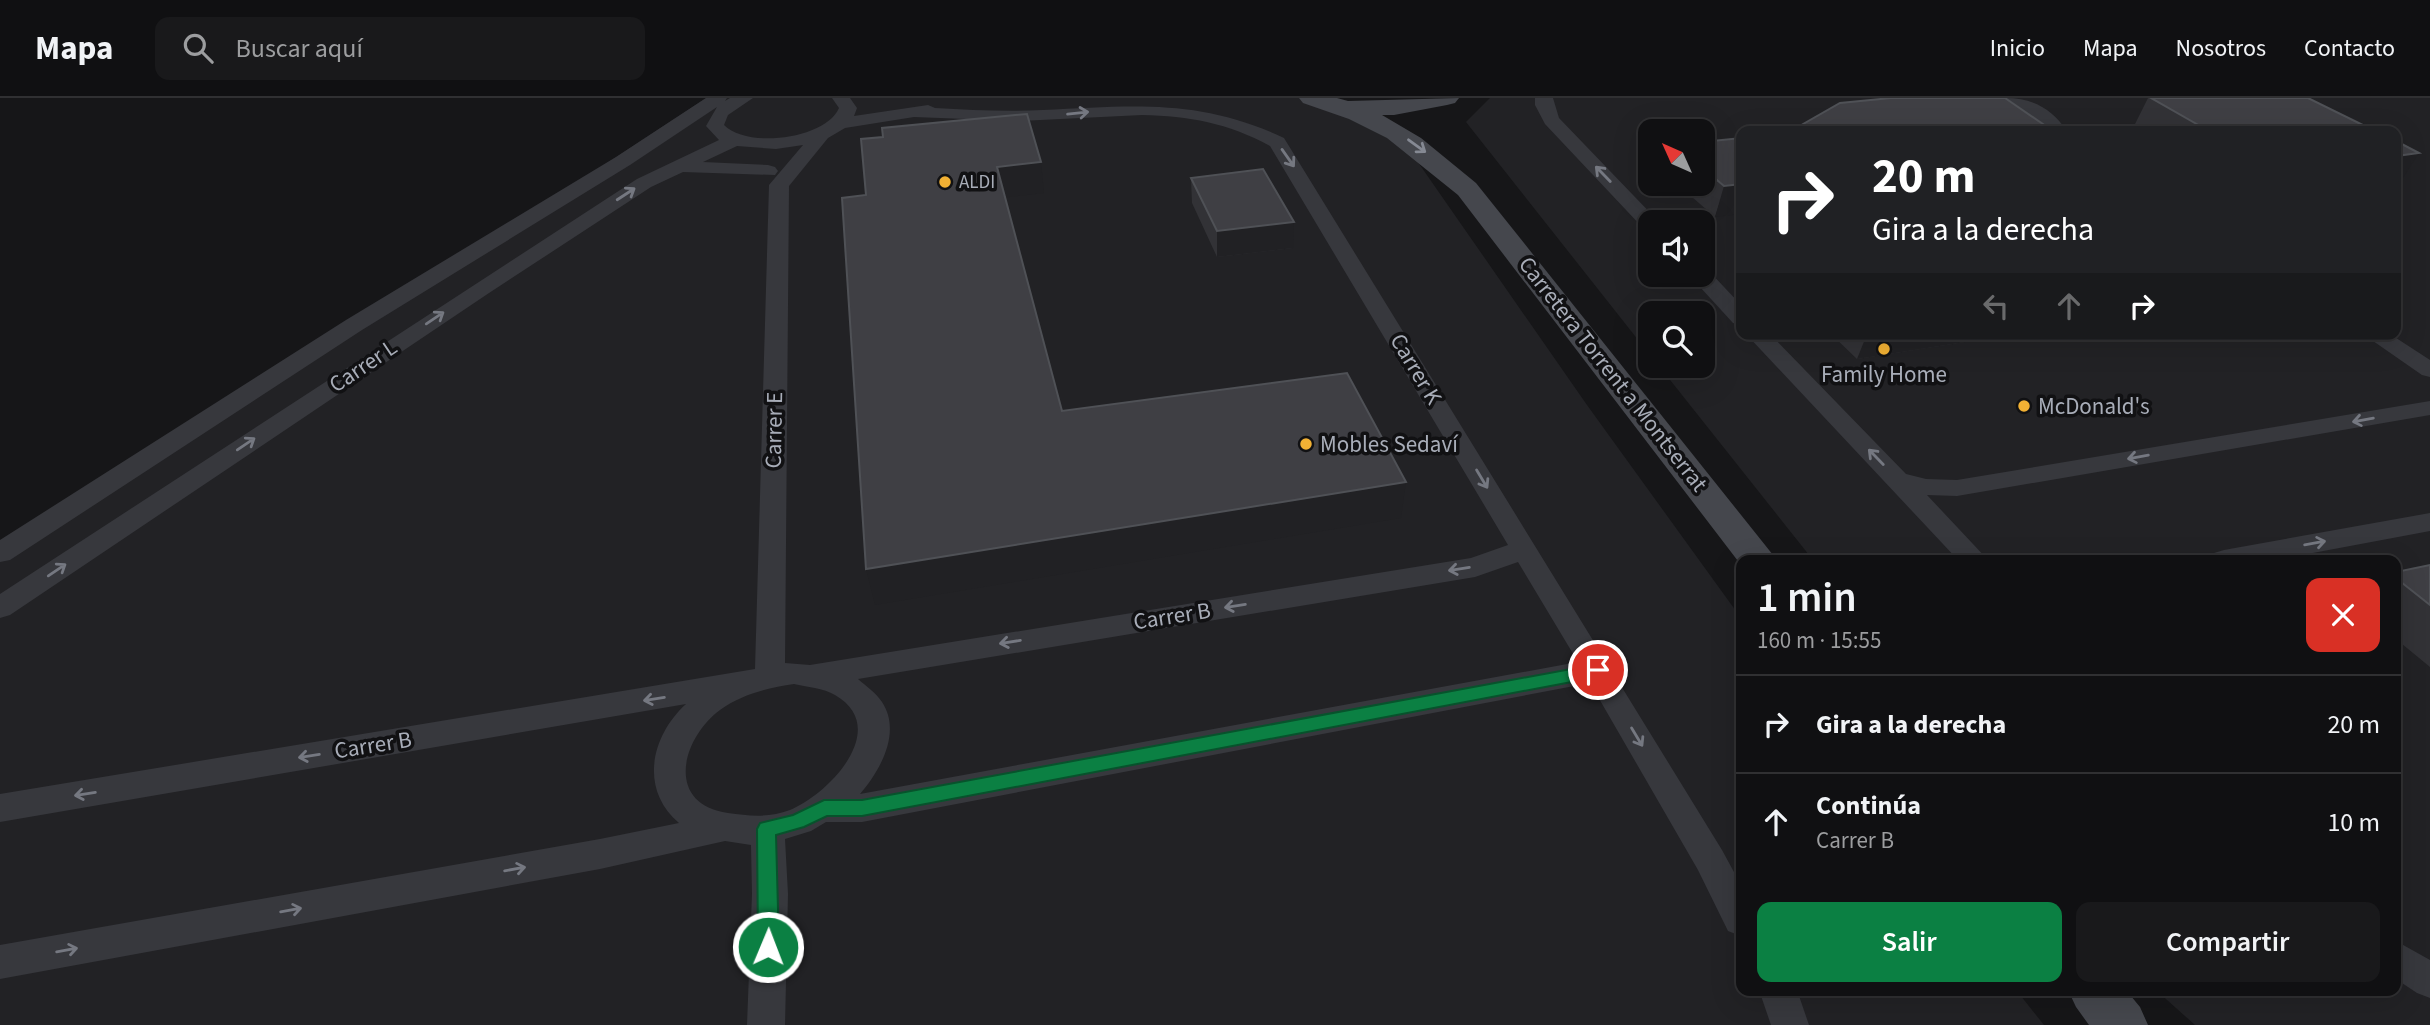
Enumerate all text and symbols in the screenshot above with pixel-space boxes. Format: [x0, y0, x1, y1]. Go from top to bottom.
search box [155, 17, 645, 80]
text: Mapa [35, 25, 113, 72]
icon: search [179, 29, 217, 67]
text: Buscar aquí [235, 30, 363, 67]
text: Inicio [1990, 31, 2045, 66]
text: Mapa [2083, 31, 2138, 66]
text: Nosotros [2176, 31, 2266, 66]
text: Contacto [2304, 31, 2395, 66]
one-way arrow [1066, 106, 1088, 119]
north arrow [1638, 119, 1715, 196]
map controls [1638, 119, 1715, 378]
one-way arrow [1407, 139, 1426, 153]
text: 20 m [1872, 142, 1976, 212]
one-way arrow [1281, 148, 1295, 167]
icon: right [1757, 154, 1848, 245]
one-way arrow [1594, 166, 1611, 183]
place label: ALDI [959, 169, 995, 196]
marker: ALDI [937, 174, 953, 190]
one-way arrow [616, 187, 636, 201]
text: Gira a la derecha [1872, 207, 2094, 253]
button: sound [1638, 210, 1715, 287]
street label: Carretera Torrent a Montserrat [1511, 249, 1716, 499]
icon: left [1977, 287, 2015, 325]
icon: ahead [2050, 287, 2088, 325]
icon: right [2123, 287, 2161, 325]
button: search [1638, 301, 1715, 378]
one-way arrow [425, 311, 445, 325]
street label: Carrer K [1382, 327, 1451, 411]
street label: Carrer L [322, 331, 404, 401]
marker: Family Home [1876, 341, 1892, 357]
place label: Family Home [1821, 358, 1947, 391]
place label: McDonald's [2038, 390, 2150, 423]
street label: Carrer E [757, 391, 791, 469]
marker: McDonald's [2016, 398, 2032, 414]
one-way arrow [2352, 414, 2375, 427]
place label: Mobles Sedaví [1320, 428, 1459, 461]
marker: Mobles Sedaví [1298, 436, 1314, 452]
one-way arrow [236, 437, 255, 451]
one-way arrow [1868, 449, 1885, 466]
one-way arrow [2127, 451, 2150, 464]
one-way arrow [1475, 468, 1489, 488]
one-way arrow [2303, 536, 2326, 549]
one-way arrow [47, 563, 66, 577]
one-way arrow [1449, 563, 1471, 576]
text: 1 min [1757, 568, 1857, 628]
button: close [2306, 578, 2380, 652]
street label: Carrer B [1131, 594, 1213, 638]
one-way arrow [1224, 600, 1247, 613]
text: 160 m · 15:55 [1757, 624, 1881, 657]
one-way arrow [999, 636, 1022, 649]
pin [1568, 640, 1628, 700]
icon: arrive [1579, 651, 1617, 689]
one-way arrow [643, 693, 666, 706]
icon: right [1757, 705, 1795, 743]
text: Gira a la derecha [1816, 706, 2006, 743]
text: 20 m [2327, 706, 2380, 743]
street label: Carrer B [332, 723, 414, 767]
one-way arrow [1630, 726, 1644, 746]
one-way arrow [298, 750, 321, 763]
text: Continúa [1816, 787, 1921, 824]
one-way arrow [74, 788, 96, 801]
icon: ahead [1757, 803, 1795, 841]
text: 10 m [2327, 804, 2380, 841]
text: Carrer B [1816, 824, 1894, 857]
one-way arrow [503, 862, 526, 876]
button: Salir [1757, 902, 2062, 982]
button: Compartir [2076, 902, 2380, 982]
one-way arrow [279, 903, 302, 916]
position arrow [731, 910, 805, 984]
one-way arrow [55, 943, 78, 956]

